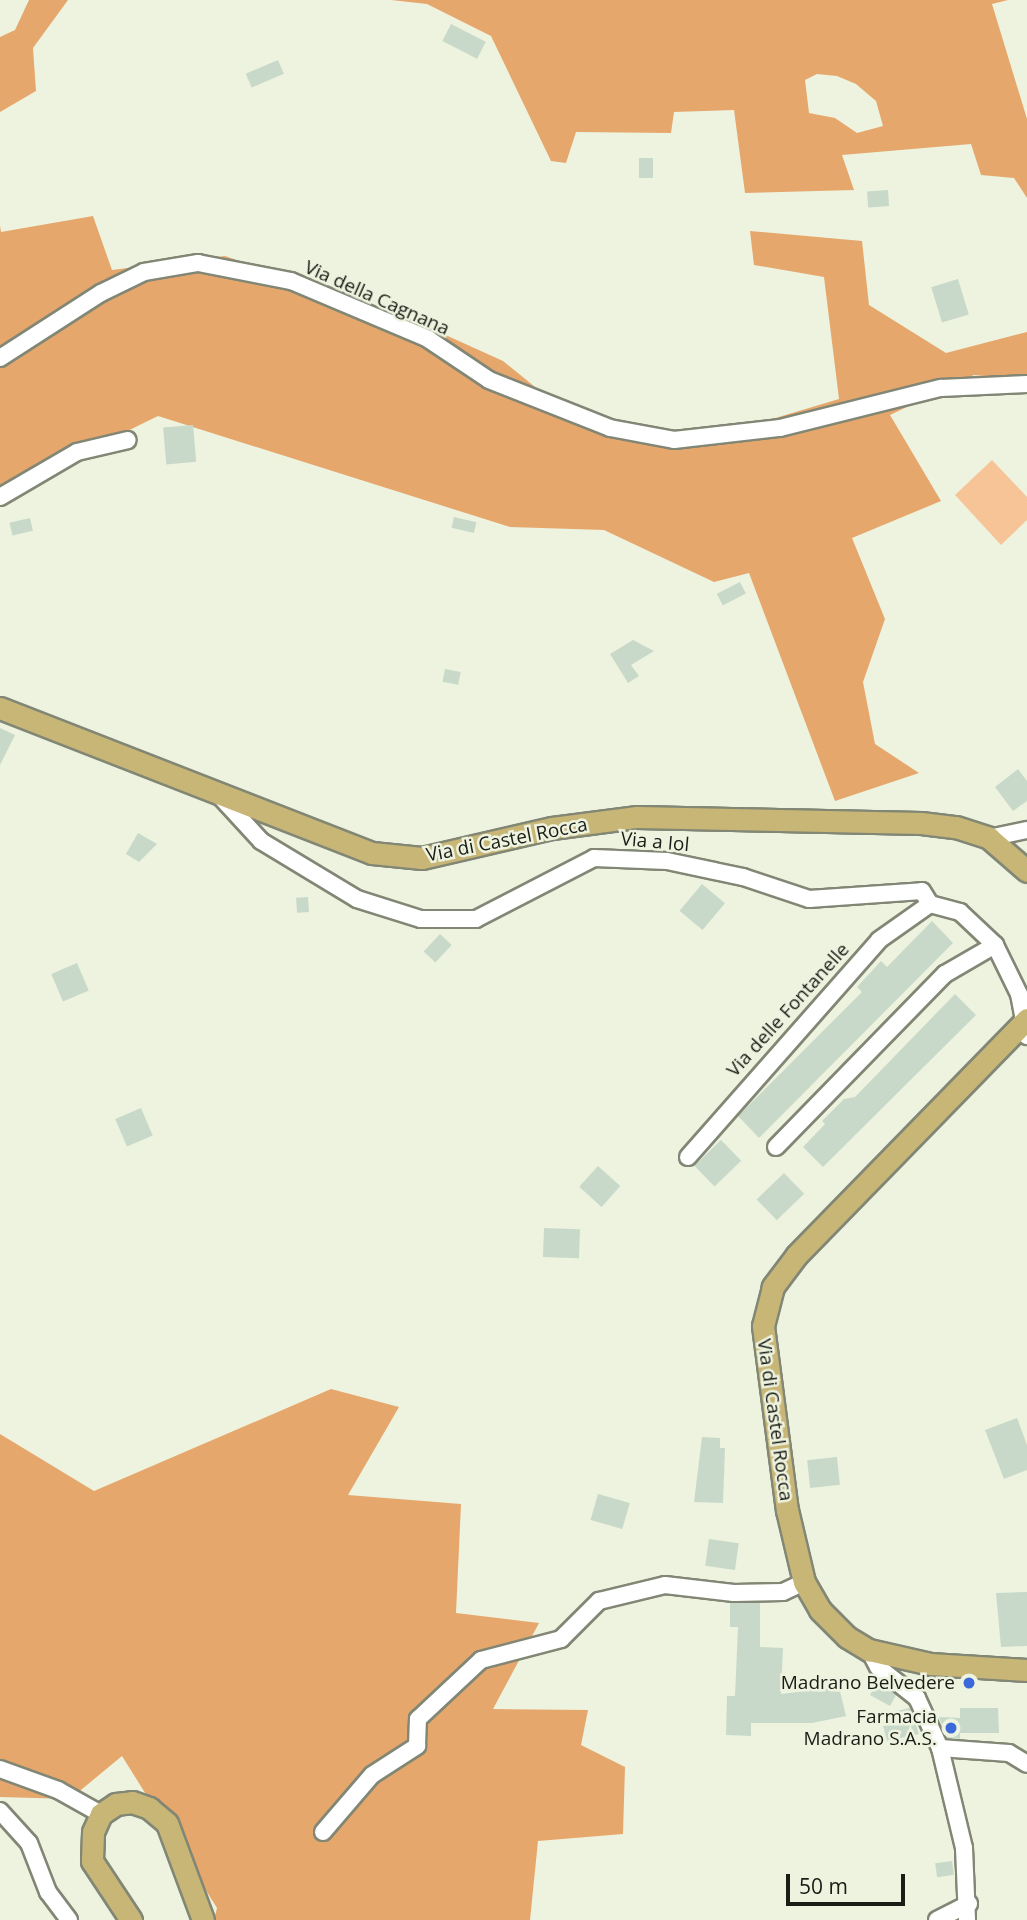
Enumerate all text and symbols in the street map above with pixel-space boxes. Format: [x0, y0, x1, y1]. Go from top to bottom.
street label: Via della Cagnana [301, 256, 453, 340]
street label: Via di Castel Rocca [425, 813, 589, 867]
street label: Via a Iol [620, 828, 690, 856]
street label: Via delle Fontanelle [722, 938, 854, 1082]
street label: Via di Castel Rocca [752, 1337, 798, 1503]
place label: Madrano Belvedere [781, 1672, 955, 1694]
marker: Madrano Belvedere [961, 1675, 977, 1691]
place label: Farmacia Madrano S.A.S. [804, 1706, 937, 1750]
marker: Farmacia Madrano S.A.S. [943, 1720, 959, 1736]
scale bar [789, 1860, 908, 1904]
text: 50 m [799, 1872, 848, 1900]

